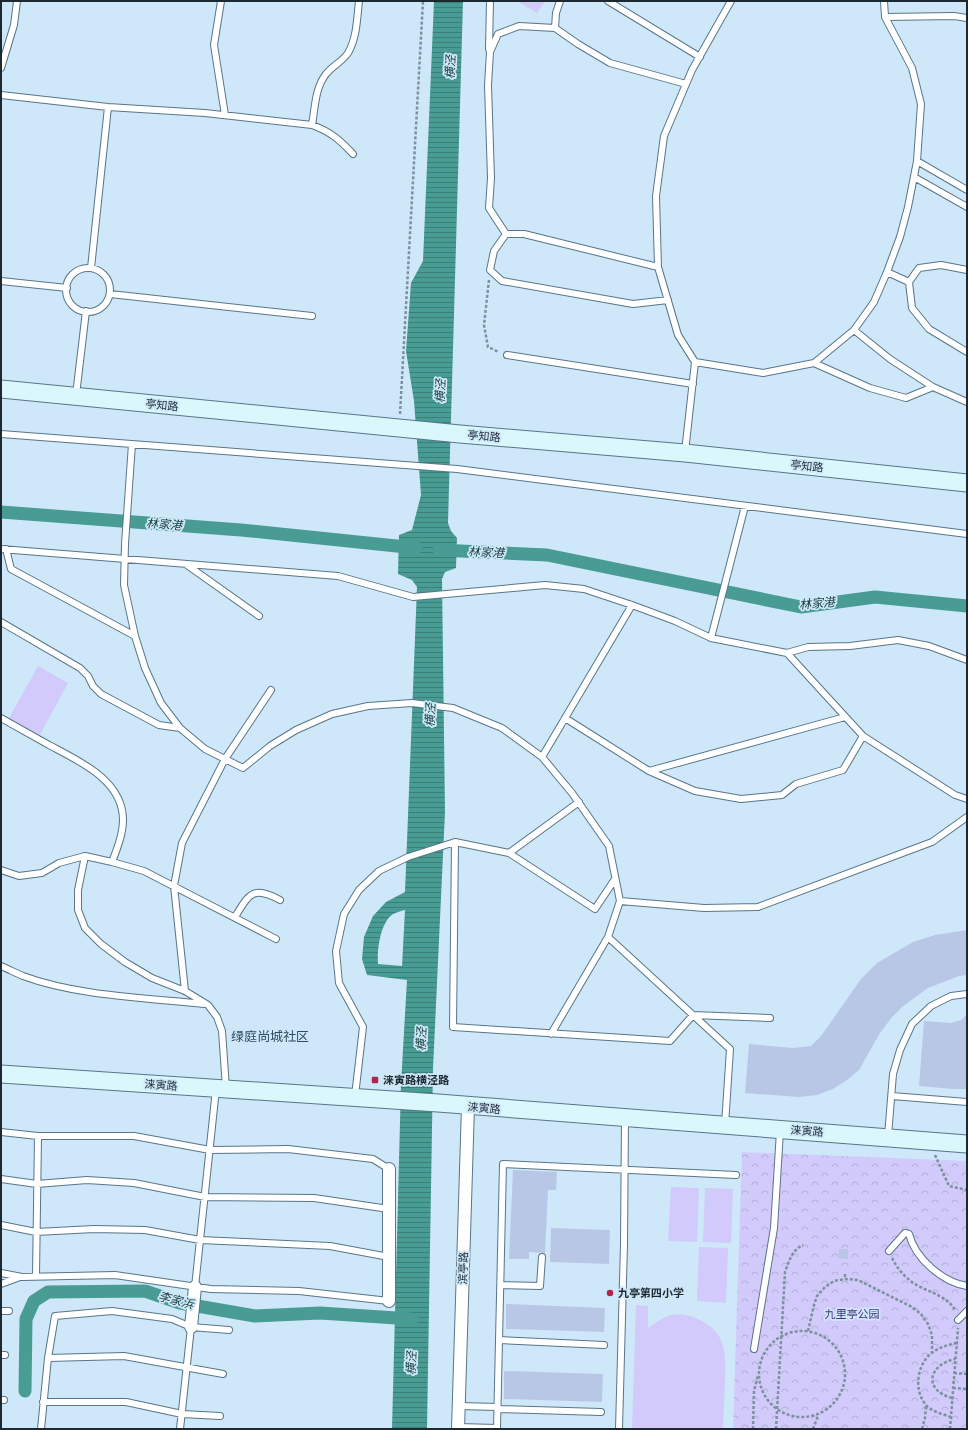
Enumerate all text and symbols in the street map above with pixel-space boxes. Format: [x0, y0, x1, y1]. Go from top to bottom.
water label: 横泾 [441, 54, 459, 79]
water label: 横泾 [431, 378, 449, 403]
street label: 亭知路 [145, 395, 179, 415]
street label: 亭知路 [467, 427, 501, 445]
street label: 亭知路 [790, 456, 824, 476]
water label: 林家港 [145, 514, 185, 534]
water label: 林家港 [468, 543, 506, 562]
water label: 林家港 [798, 593, 838, 613]
water label: 横泾 [421, 702, 439, 727]
water label: 横泾 [412, 1026, 430, 1051]
district label: 绿庭尚城社区 [231, 1027, 309, 1046]
place label: 涞寅路横泾路 [383, 1072, 450, 1088]
marker: 涞寅路横泾路 [370, 1075, 380, 1085]
street label: 涞寅路 [144, 1076, 178, 1094]
street label: 涞寅路 [467, 1099, 501, 1117]
street label: 涞寅路 [790, 1122, 824, 1140]
street label: 滨亭路 [454, 1251, 472, 1285]
place label: 九亭第四小学 [618, 1285, 684, 1301]
water label: 李家浜 [156, 1287, 197, 1313]
marker: 九亭第四小学 [605, 1288, 615, 1298]
park label: 九里亭公园 [825, 1306, 880, 1322]
water label: 横泾 [402, 1350, 420, 1375]

